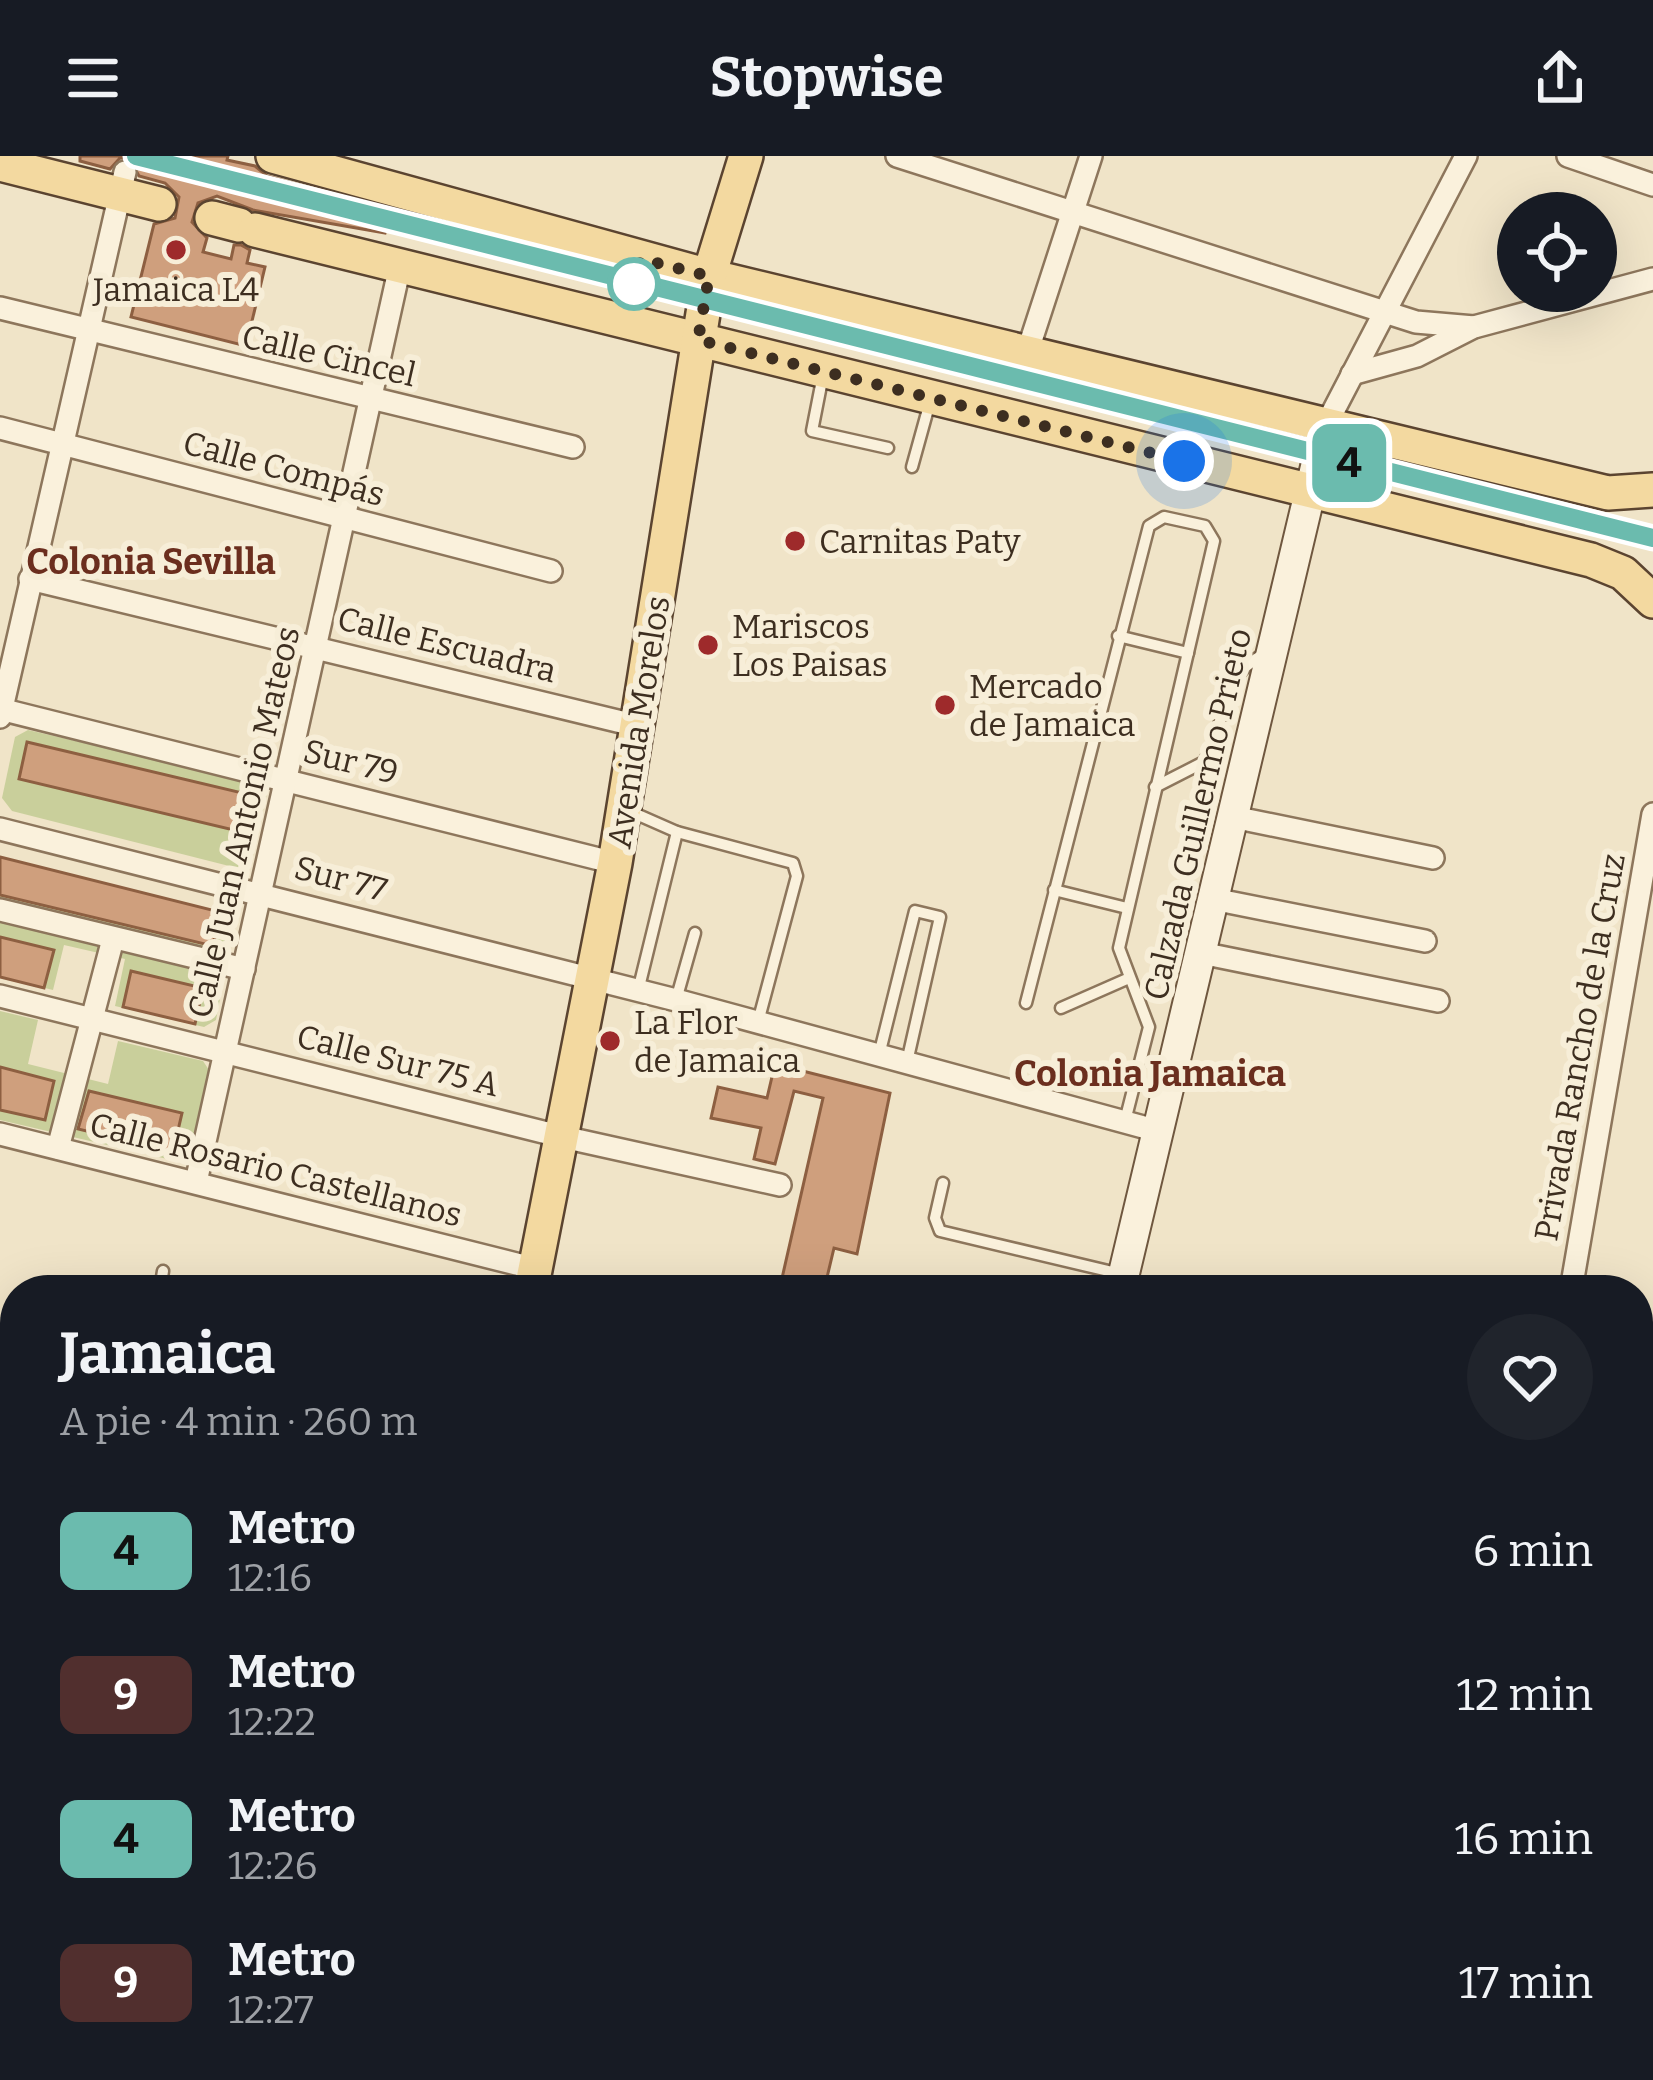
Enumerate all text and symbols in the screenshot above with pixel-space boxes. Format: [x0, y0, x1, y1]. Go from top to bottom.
icon: menu [60, 45, 126, 111]
icon: share [1527, 45, 1593, 111]
text: Stopwise [709, 46, 944, 110]
map controls [1497, 192, 1617, 312]
button: locate [1497, 192, 1617, 312]
marker: Jamaica L4 [163, 237, 189, 263]
unlabelled marker [609, 259, 659, 309]
place label: Jamaica L4 [92, 270, 259, 310]
street label: Calle Cincel [238, 317, 420, 395]
street label: Calle Compás [179, 423, 389, 515]
line badge: 4 [1310, 424, 1388, 502]
your location [1154, 431, 1214, 491]
text: 4 [1336, 438, 1362, 488]
place label: Carnitas Paty [819, 522, 1021, 562]
marker: Carnitas Paty [782, 528, 808, 554]
district label: Colonia Sevilla [26, 540, 276, 584]
street label: Avenida Morelos [599, 593, 679, 851]
street label: Calle Escuadra [333, 598, 560, 691]
place label: Mariscos Los Paisas [732, 607, 888, 685]
street label: Calle Juan Antonio Mateos [179, 623, 308, 1022]
street label: Calzada Guillermo Prieto [1136, 625, 1260, 1004]
marker: Mariscos Los Paisas [695, 632, 721, 658]
place label: Mercado de Jamaica [969, 667, 1135, 745]
marker: Mercado de Jamaica [932, 692, 958, 718]
street label: Sur 79 [299, 731, 402, 793]
street label: Sur 77 [290, 847, 391, 910]
street label: Privada Rancho de la Cruz [1526, 850, 1634, 1244]
place label: La Flor de Jamaica [634, 1003, 800, 1081]
street label: Calle Sur 75 A [293, 1017, 504, 1106]
marker: La Flor de Jamaica [597, 1028, 623, 1054]
district label: Colonia Jamaica [1014, 1052, 1286, 1096]
street label: Calle Rosario Castellanos [86, 1104, 466, 1236]
button: heart [1467, 1314, 1593, 1440]
text: Jamaica [60, 1320, 275, 1388]
text: A pie · 4 min · 260 m [60, 1399, 418, 1445]
text: Metro [228, 1501, 356, 1555]
text: 6 min [1473, 1524, 1593, 1578]
text: 4 [113, 1526, 139, 1576]
text: 12:16 [228, 1555, 312, 1601]
text: Metro [228, 1645, 356, 1699]
text: 12 min [1456, 1668, 1593, 1722]
text: 9 [114, 1670, 138, 1720]
text: 12:22 [228, 1699, 316, 1745]
text: Metro [228, 1789, 356, 1843]
text: 16 min [1454, 1812, 1593, 1866]
text: 4 [113, 1814, 139, 1864]
text: 12:26 [228, 1843, 317, 1889]
text: Metro [228, 1933, 356, 1987]
text: 17 min [1459, 1956, 1593, 2010]
text: 9 [114, 1958, 138, 2008]
text: 12:27 [228, 1987, 314, 2033]

